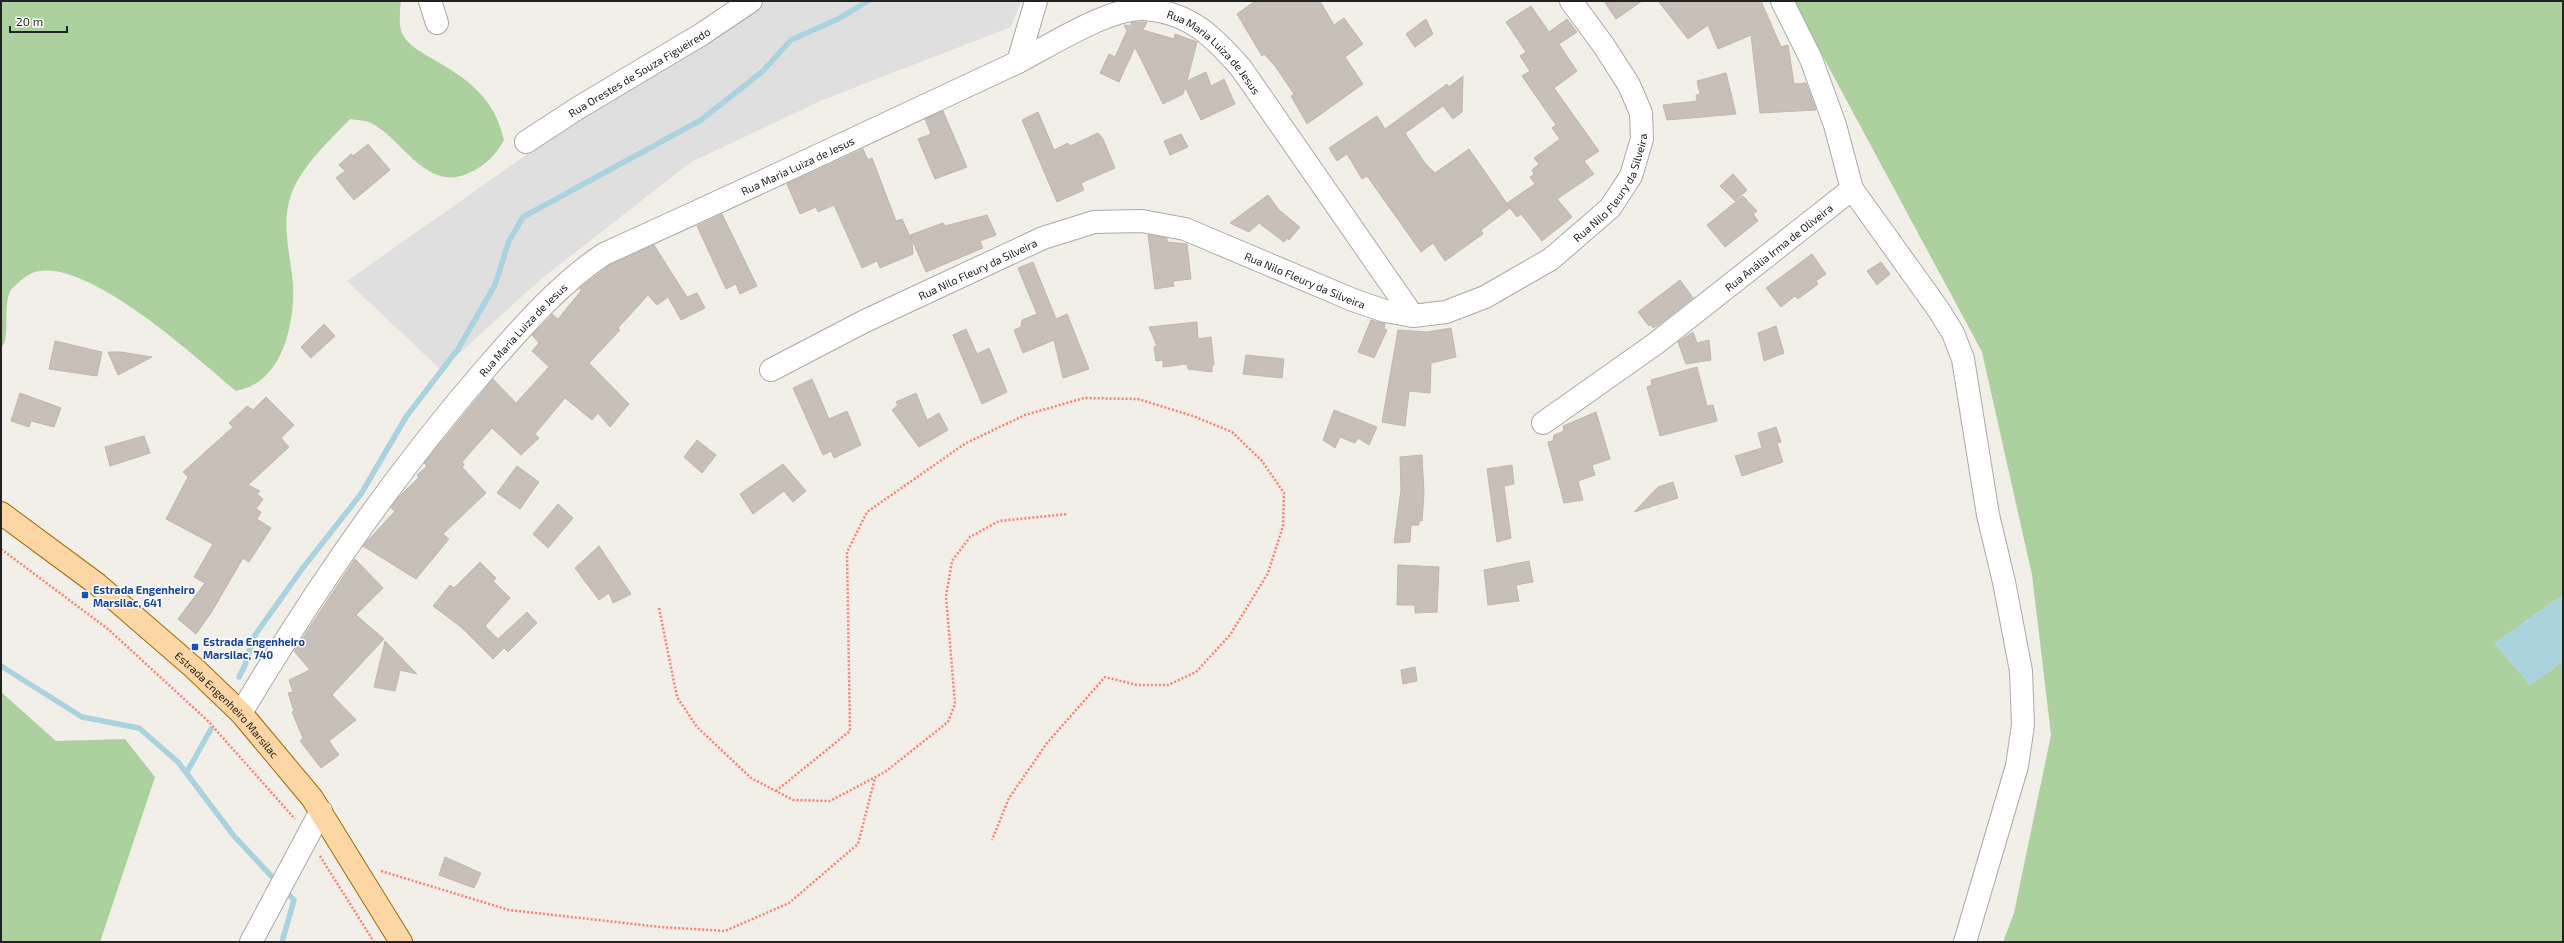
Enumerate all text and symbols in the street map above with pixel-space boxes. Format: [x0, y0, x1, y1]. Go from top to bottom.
street label: Rua Maria Luiza de Jesus [1166, 7, 1264, 97]
scale bar [10, 8, 67, 34]
text: 20 m [16, 14, 43, 28]
street label: Rua Orestes de Souza Figueiredo [566, 24, 712, 119]
street label: Rua Maria Luiza de Jesus [739, 133, 856, 197]
street label: Rua Nilo Fleury da Silveira [1570, 133, 1649, 244]
street label: Rua Anália Irma de Oliveira [1722, 201, 1835, 293]
street label: Rua Nilo Fleury da Silveira [916, 235, 1039, 302]
street label: Rua Nilo Fleury da Silveira [1243, 249, 1367, 310]
street label: Rua Maria Luiza de Jesus [476, 279, 570, 379]
place label: Estrada Engenheiro Marsilac, 641 [93, 583, 195, 609]
marker: Estrada Engenheiro Marsilac, 641 [80, 590, 90, 600]
place label: Estrada Engenheiro Marsilac, 740 [203, 635, 305, 661]
marker: Estrada Engenheiro Marsilac, 740 [190, 642, 200, 652]
street label: Estrada Engenheiro Marsilac [173, 648, 282, 760]

